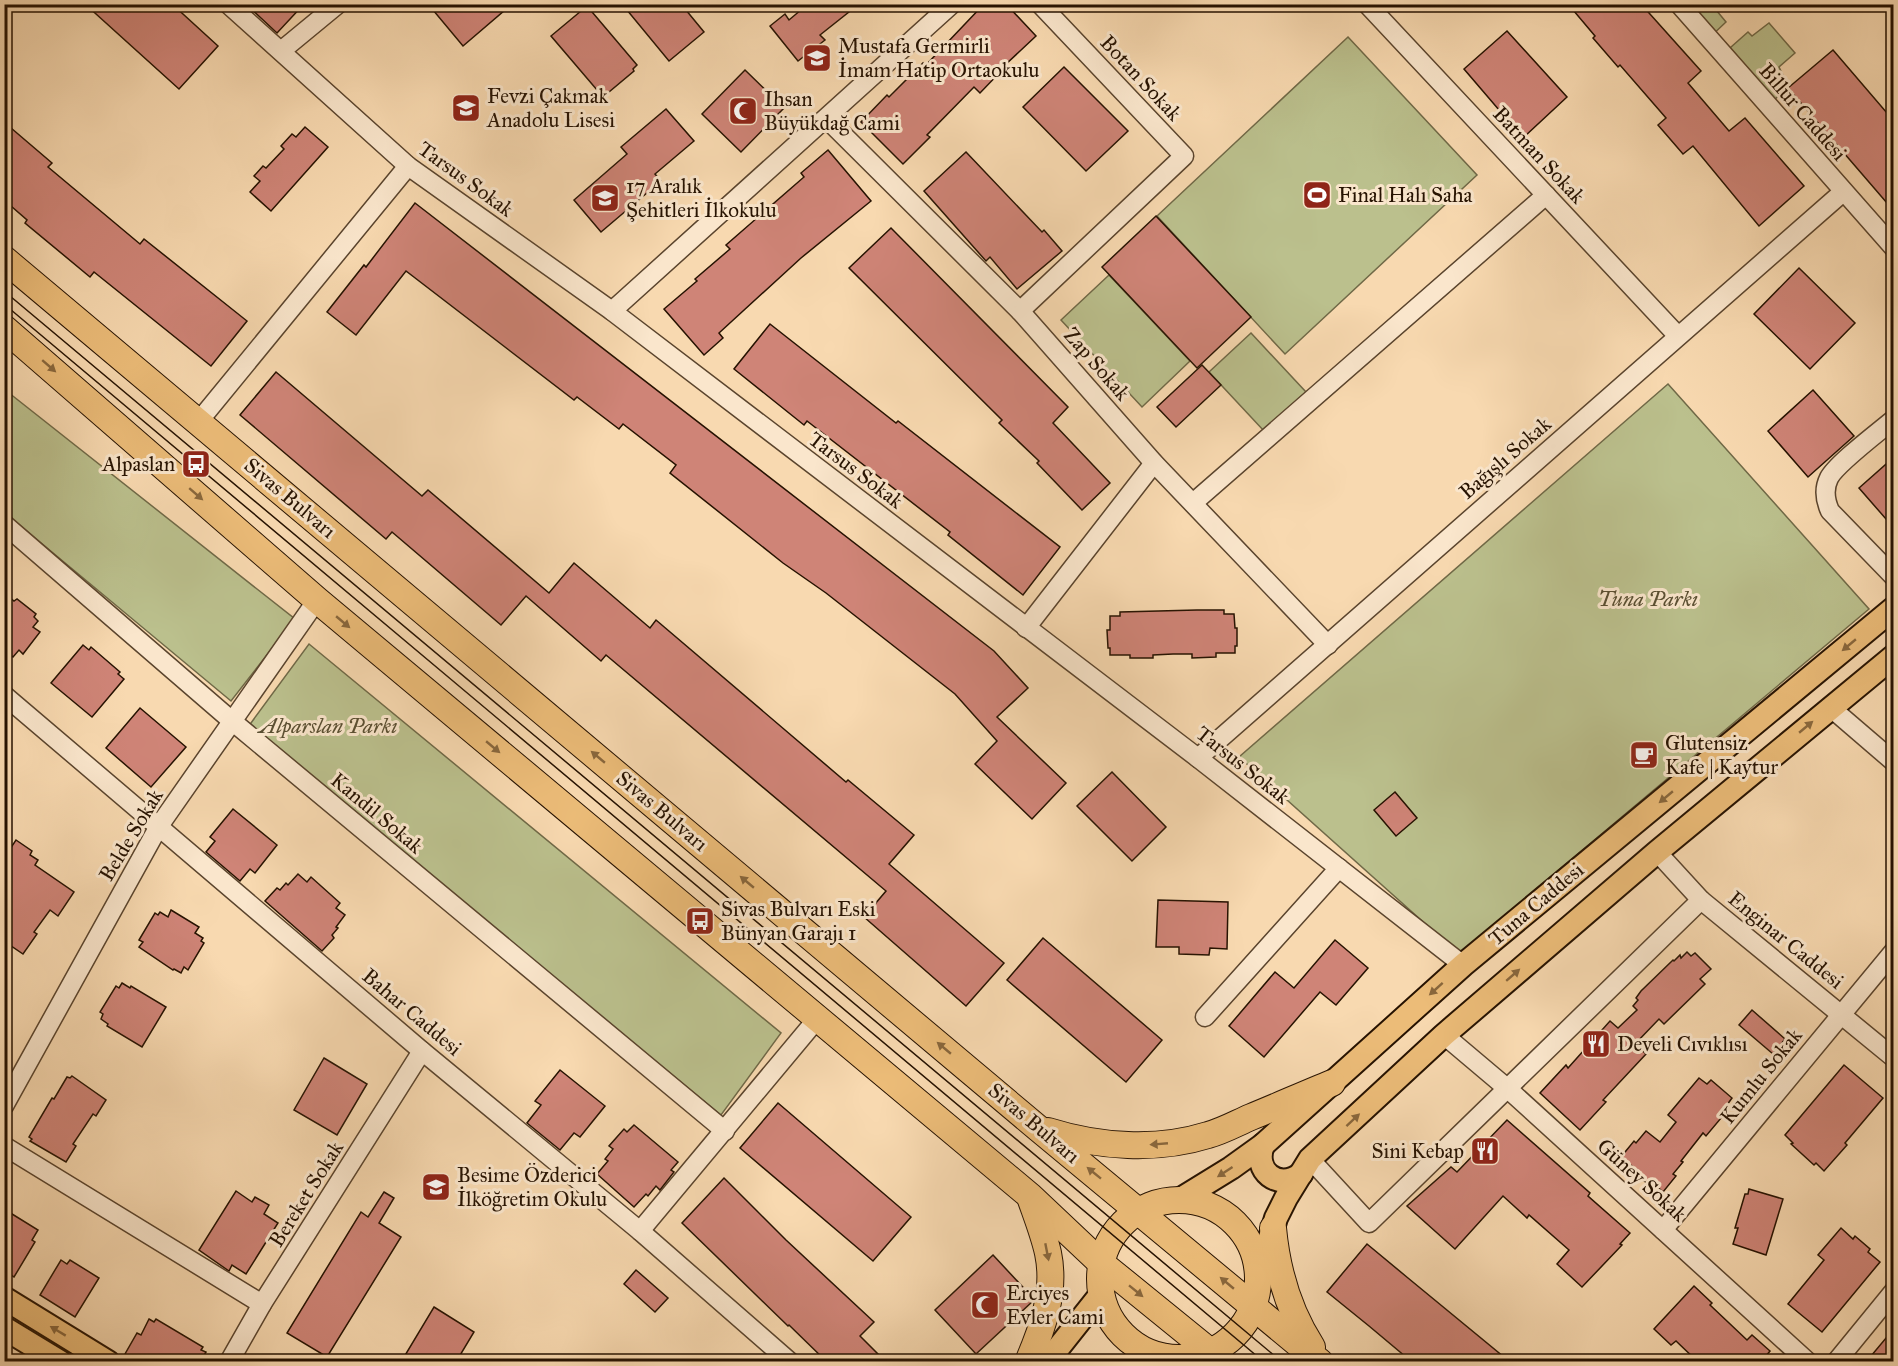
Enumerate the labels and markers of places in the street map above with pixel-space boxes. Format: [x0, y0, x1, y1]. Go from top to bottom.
place label: Mustafa Germirli İmam Hatip Ortaokulu [838, 33, 1039, 83]
school or university icon: Mustafa Germirli İmam Hatip Ortaokulu [801, 42, 833, 74]
place label: Fevzi Çakmak Anadolu Lisesi [486, 83, 615, 133]
place label: Ihsan Büyükdağ Cami [764, 86, 900, 136]
school or university icon: Fevzi Çakmak Anadolu Lisesi [450, 92, 482, 124]
mosque icon: Ihsan Büyükdağ Cami [727, 95, 759, 127]
place label: 17 Aralık Şehitleri İlkokulu [626, 173, 777, 223]
sports icon: Final Halı Saha [1301, 179, 1333, 211]
school or university icon: 17 Aralık Şehitleri İlkokulu [589, 182, 621, 214]
place label: Final Halı Saha [1338, 182, 1473, 208]
bus stop icon: Alpaslan [180, 448, 212, 480]
place label: Alpaslan [101, 451, 175, 477]
place label: Glutensiz Kafe | Kaytur [1665, 730, 1778, 780]
cafe icon: Glutensiz Kafe | Kaytur [1628, 739, 1660, 771]
place label: Sivas Bulvarı Eski Bünyan Garajı 1 [721, 896, 876, 946]
bus stop icon: Sivas Bulvarı Eski Bünyan Garajı 1 [684, 905, 716, 937]
restaurant icon: Develi Cıvıklısı [1580, 1028, 1612, 1060]
place label: Develi Cıvıklısı [1617, 1031, 1748, 1057]
restaurant icon: Sini Kebap [1469, 1135, 1501, 1167]
place label: Sini Kebap [1371, 1138, 1464, 1164]
place label: Besime Özderici İlköğretim Okulu [457, 1162, 607, 1212]
school or university icon: Besime Özderici İlköğretim Okulu [420, 1171, 452, 1203]
place label: Erciyes Evler Cami [1006, 1280, 1104, 1330]
mosque icon: Erciyes Evler Cami [969, 1289, 1001, 1321]

